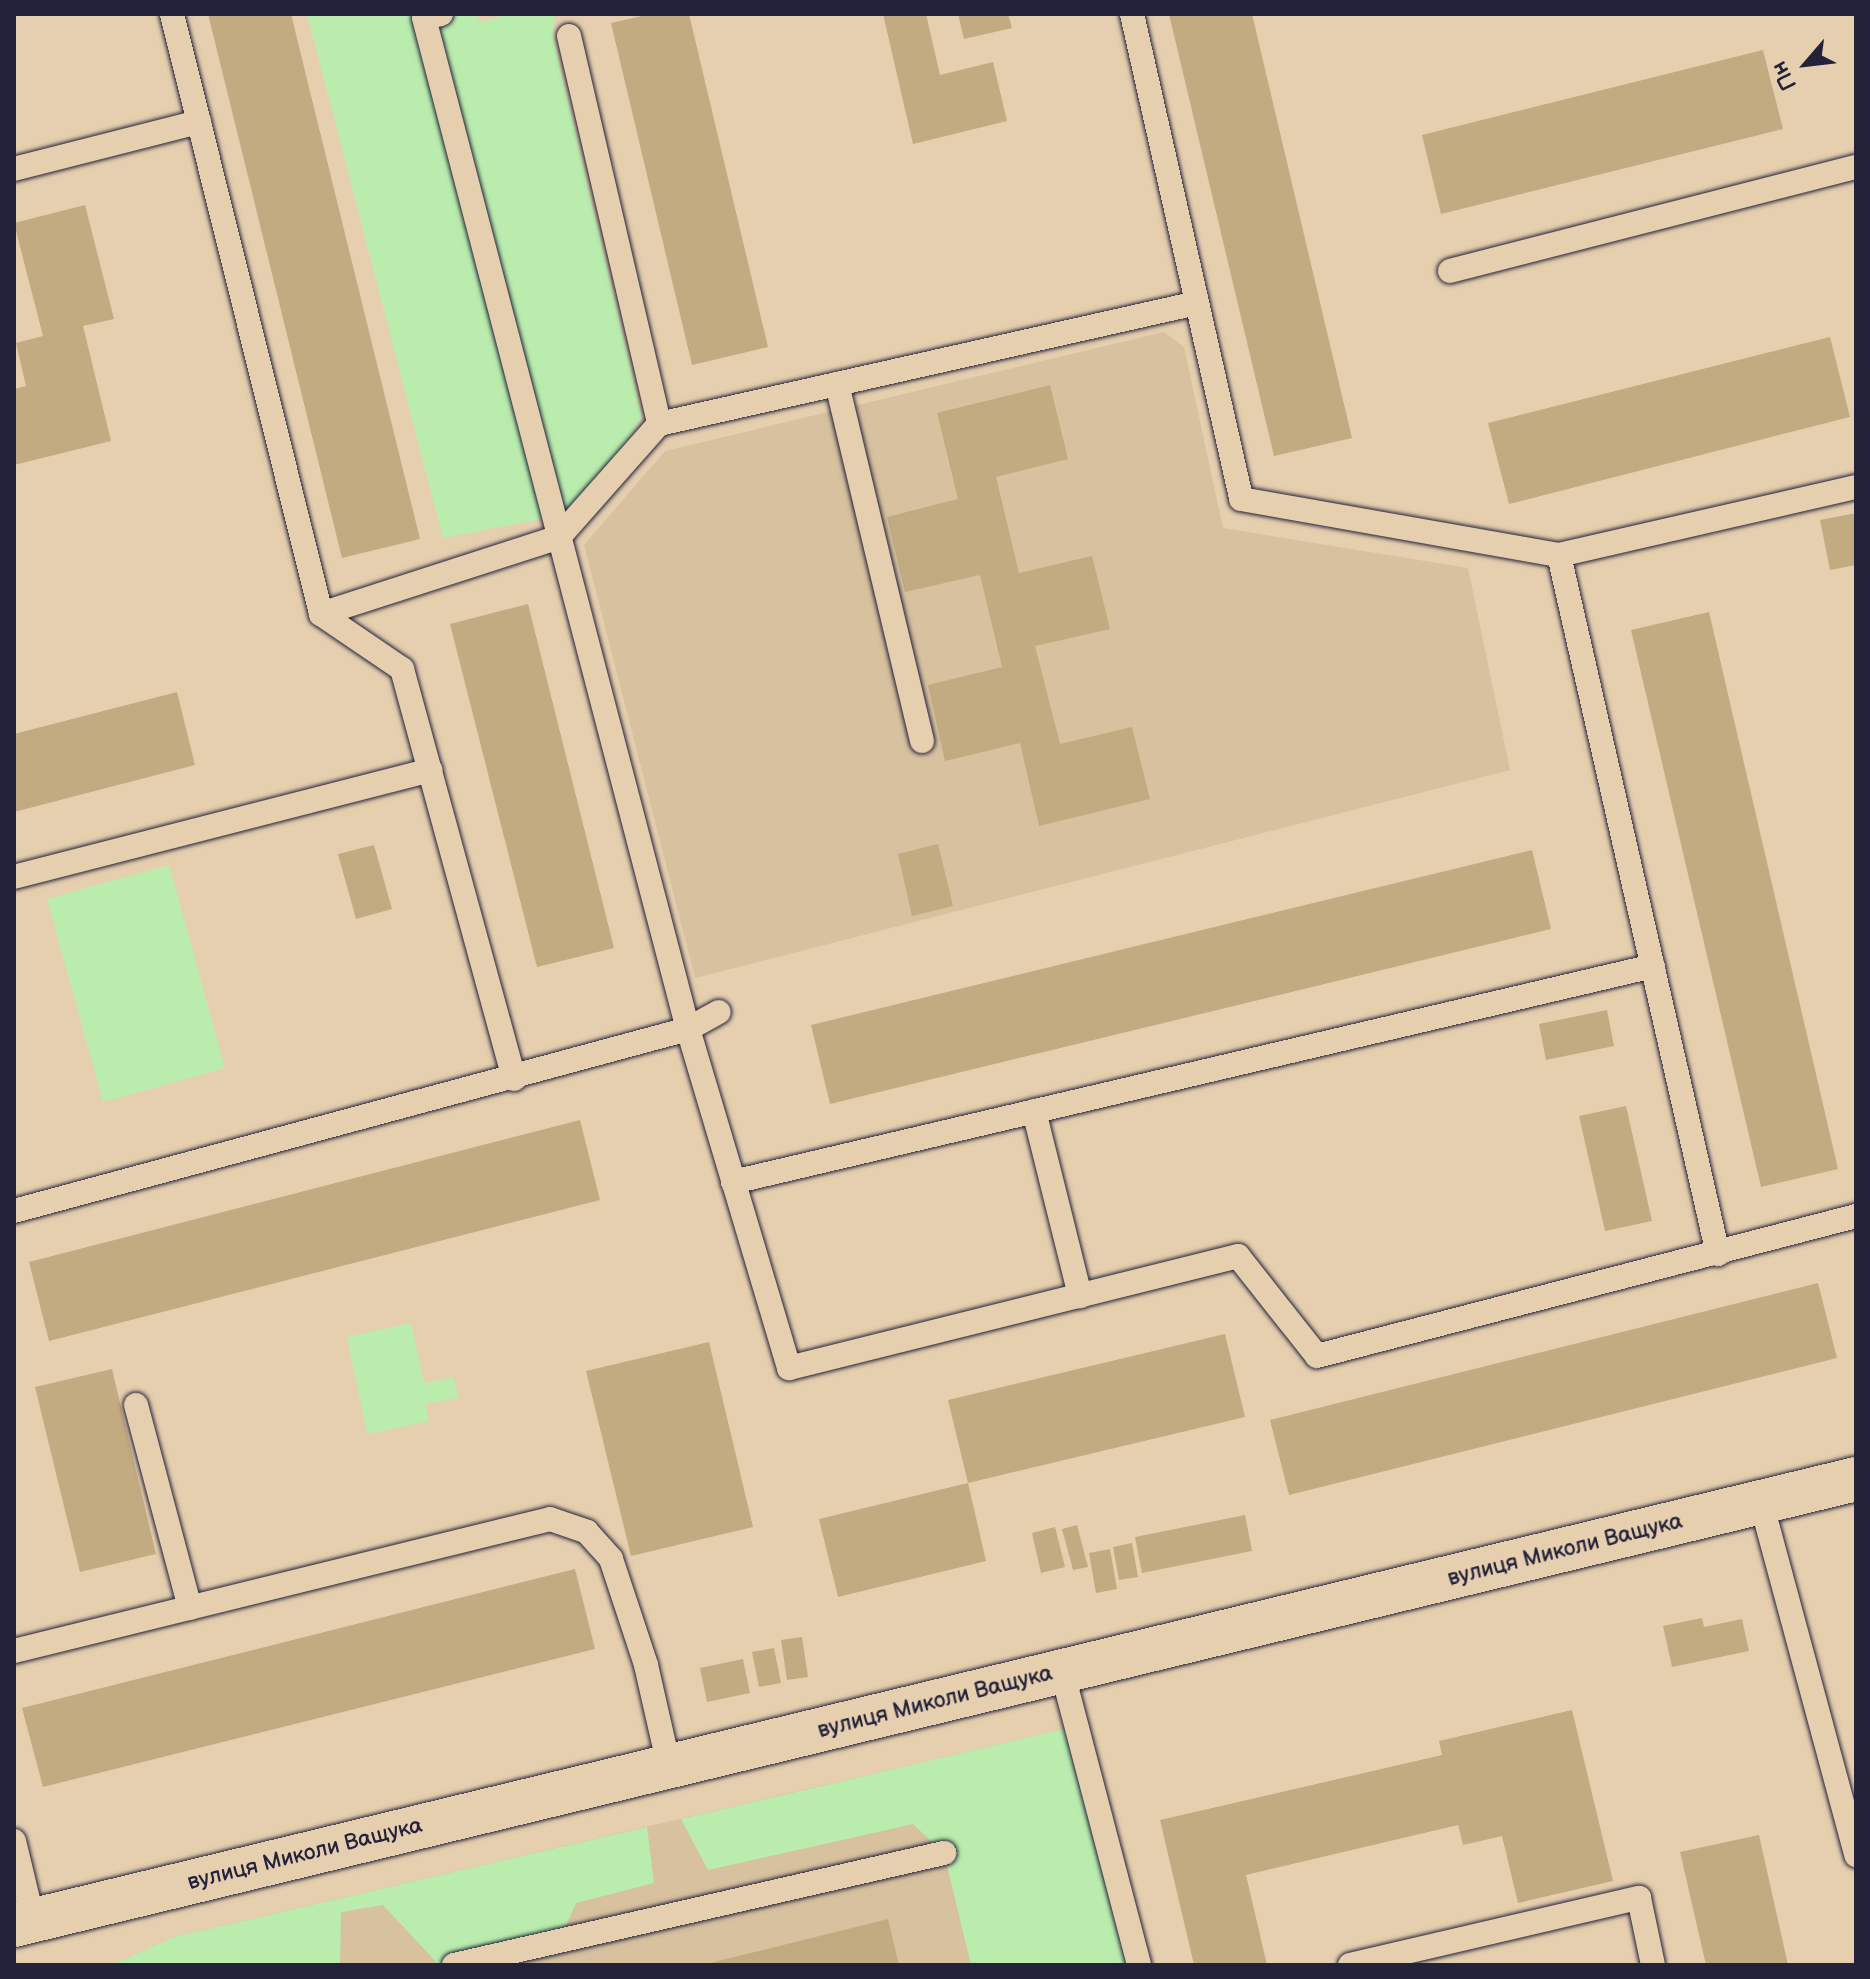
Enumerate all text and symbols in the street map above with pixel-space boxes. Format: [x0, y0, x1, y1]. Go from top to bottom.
north arrow [1766, 24, 1846, 104]
text: Пн [1766, 56, 1803, 95]
street label: вулиця Миколи Ващука [1445, 1508, 1685, 1592]
street label: вулиця Миколи Ващука [815, 1660, 1055, 1744]
street label: вулиця Миколи Ващука [185, 1812, 425, 1896]

